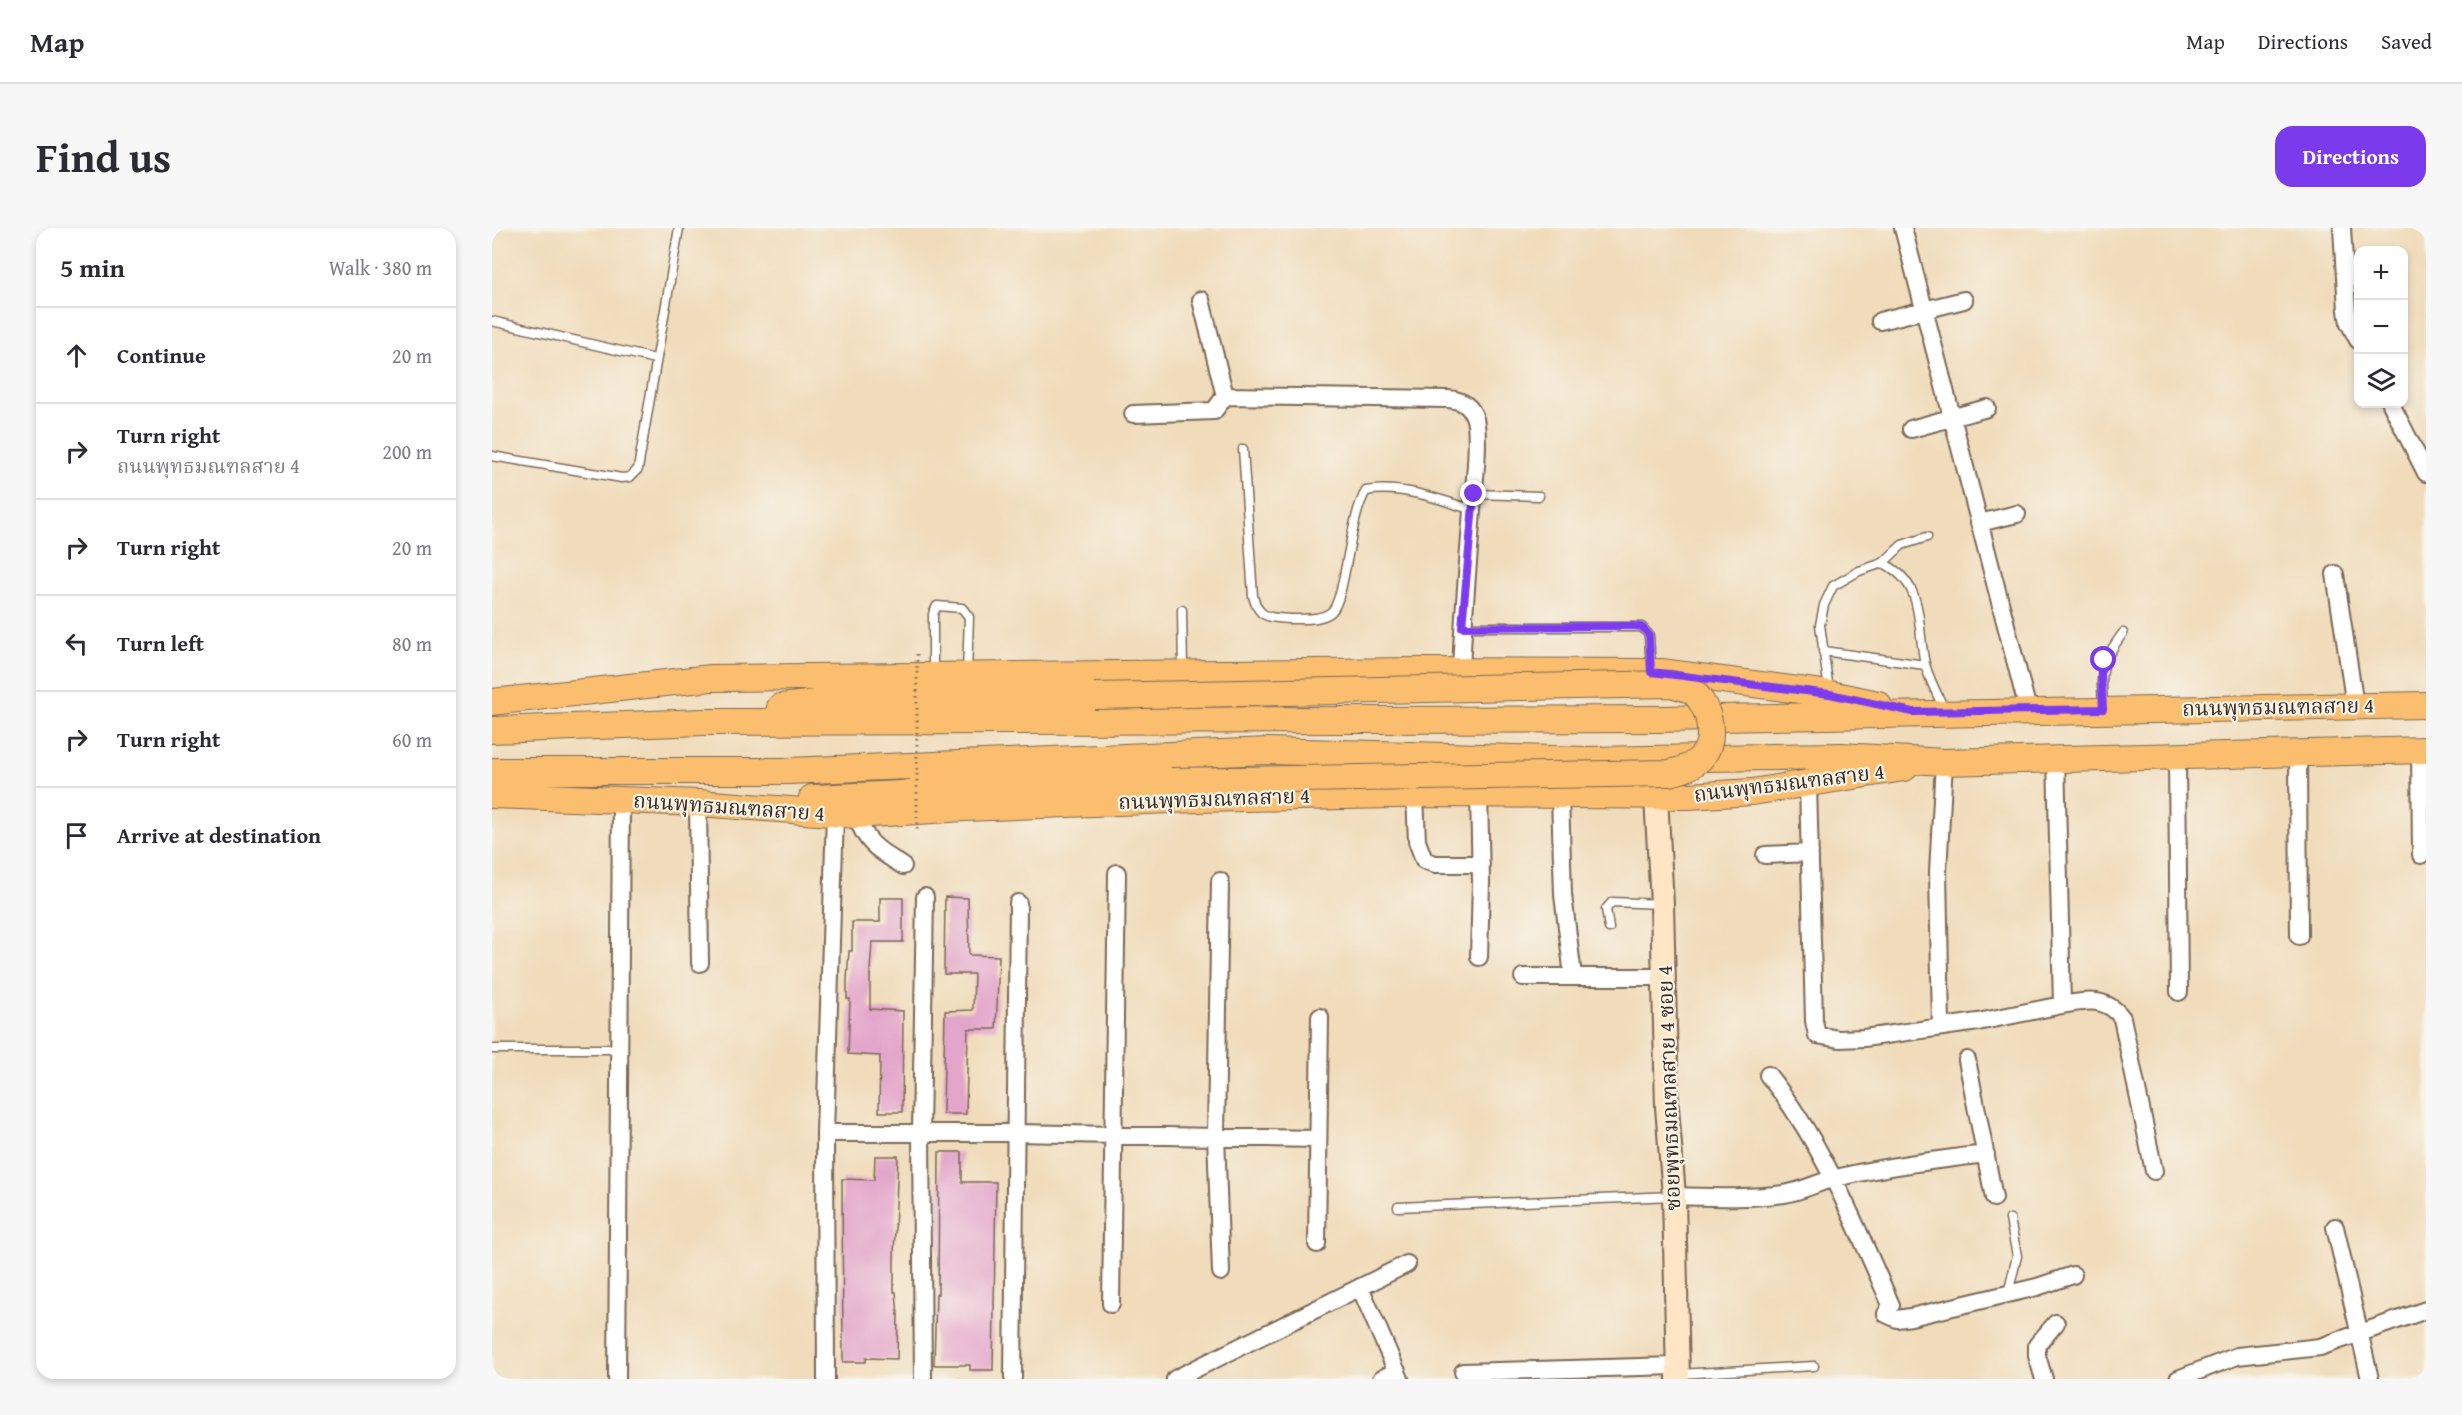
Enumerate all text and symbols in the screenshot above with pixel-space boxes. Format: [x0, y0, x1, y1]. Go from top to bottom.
text: Map [30, 21, 84, 62]
text: Map [2186, 26, 2225, 57]
text: Directions [2258, 26, 2348, 57]
text: Saved [2381, 26, 2432, 57]
text: Find us [36, 126, 171, 187]
button: Directions [2275, 126, 2426, 187]
map controls [2354, 246, 2408, 408]
button: + [2354, 246, 2408, 300]
text: 5 min [60, 248, 125, 287]
text: Walk · 380 m [329, 253, 432, 282]
button: − [2354, 300, 2408, 354]
icon: ahead [60, 339, 93, 372]
text: Continue [117, 339, 206, 371]
text: 20 m [392, 341, 432, 370]
button: layers [2354, 354, 2408, 408]
text: Turn right [117, 419, 220, 451]
icon: right [60, 435, 93, 468]
text: 200 m [382, 437, 432, 466]
text: ถนนพุทธมณฑลสาย 4 [117, 451, 300, 480]
route end [1460, 480, 1486, 506]
icon: right [60, 531, 93, 564]
text: Turn right [117, 531, 220, 563]
text: 20 m [392, 533, 432, 562]
icon: left [60, 627, 93, 660]
text: Turn left [117, 627, 204, 659]
text: 80 m [392, 629, 432, 658]
route start [2090, 646, 2116, 672]
street label: ถนนพุทธมณฑลสาย 4 [2182, 689, 2374, 724]
icon: right [60, 723, 93, 756]
text: Turn right [117, 723, 220, 755]
text: 60 m [392, 725, 432, 754]
street label: ถนนพุทธมณฑลสาย 4 [1692, 755, 1886, 810]
street label: ถนนพุทธมณฑลสาย 4 [1118, 780, 1310, 817]
street label: ถนนพุทธมณฑลสาย 4 [632, 784, 826, 829]
icon: arrive [60, 819, 93, 852]
text: Arrive at destination [117, 819, 321, 851]
street label: ซอยพุทธมณฑลสาย 4 ซอย 4 [1649, 965, 1688, 1211]

